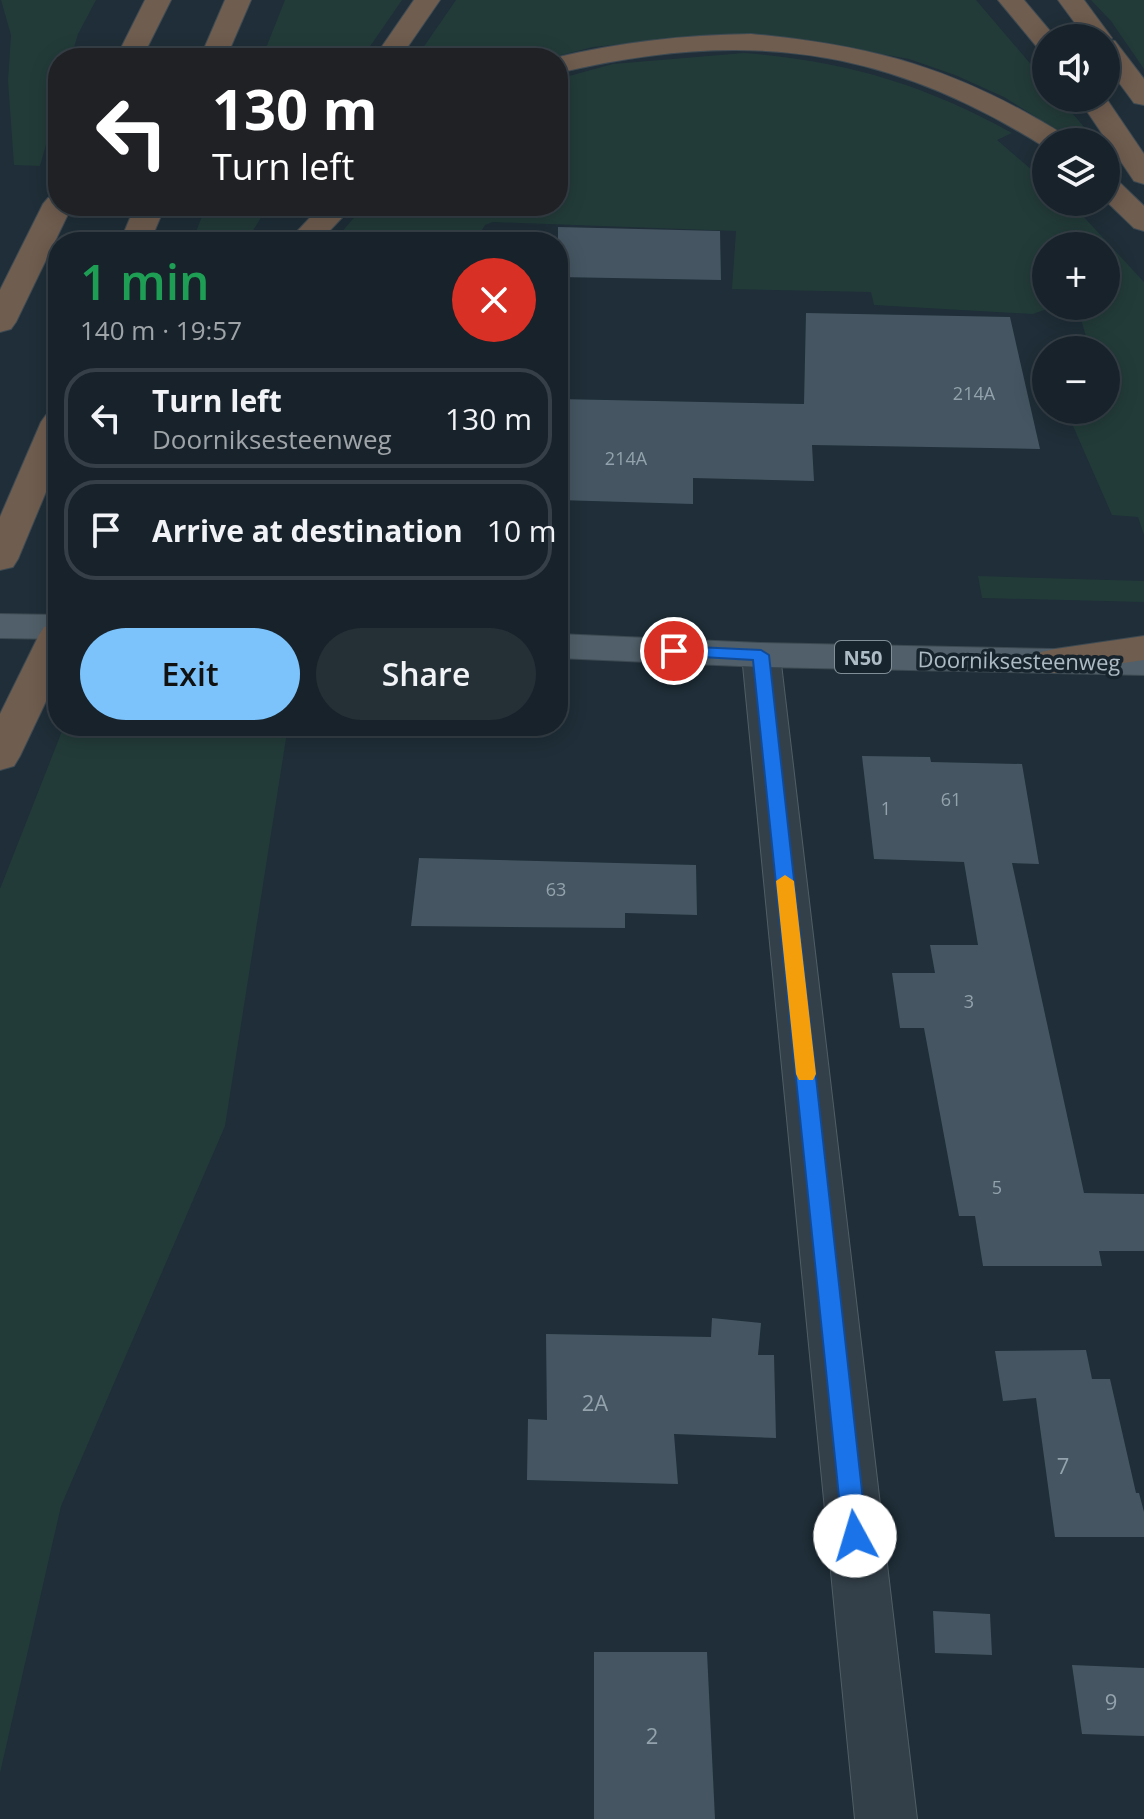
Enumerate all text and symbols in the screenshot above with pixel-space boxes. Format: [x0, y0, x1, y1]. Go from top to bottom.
map controls [1032, 24, 1120, 424]
button: sound [1032, 24, 1120, 112]
text: 130 m [212, 70, 378, 146]
icon: left [80, 80, 184, 184]
button: layers [1032, 128, 1120, 216]
text: Turn left [212, 142, 354, 191]
button: + [1032, 232, 1120, 320]
text: 1 min [80, 249, 210, 314]
button: close [452, 258, 536, 342]
text: 140 m · 19:57 [80, 312, 242, 348]
button: − [1032, 336, 1120, 424]
text: Turn left [152, 380, 282, 421]
house number: 214A [953, 381, 996, 405]
icon: left [84, 396, 128, 440]
text: 130 m [445, 398, 532, 439]
text: Doorniksesteenweg [152, 421, 392, 457]
house number: 214A [605, 446, 648, 470]
icon: arrive [84, 508, 128, 552]
text: Arrive at destination [152, 510, 463, 551]
text: 10 m [487, 510, 557, 551]
pin [640, 617, 708, 685]
button: Exit [80, 628, 300, 720]
button: Share [316, 628, 536, 720]
icon: arrive [652, 629, 696, 673]
road number: N50 [835, 641, 891, 673]
street label: Doorniksesteenweg [917, 643, 1121, 677]
house number: 61 [941, 787, 961, 811]
house number: 1 [881, 796, 891, 820]
house number: 63 [546, 877, 566, 901]
house number: 3 [964, 989, 974, 1013]
house number: 5 [992, 1175, 1002, 1199]
house number: 2A [582, 1387, 608, 1417]
house number: 7 [1057, 1450, 1069, 1480]
position arrow [813, 1494, 897, 1578]
house number: 9 [1105, 1686, 1117, 1716]
house number: 2 [646, 1720, 658, 1750]

